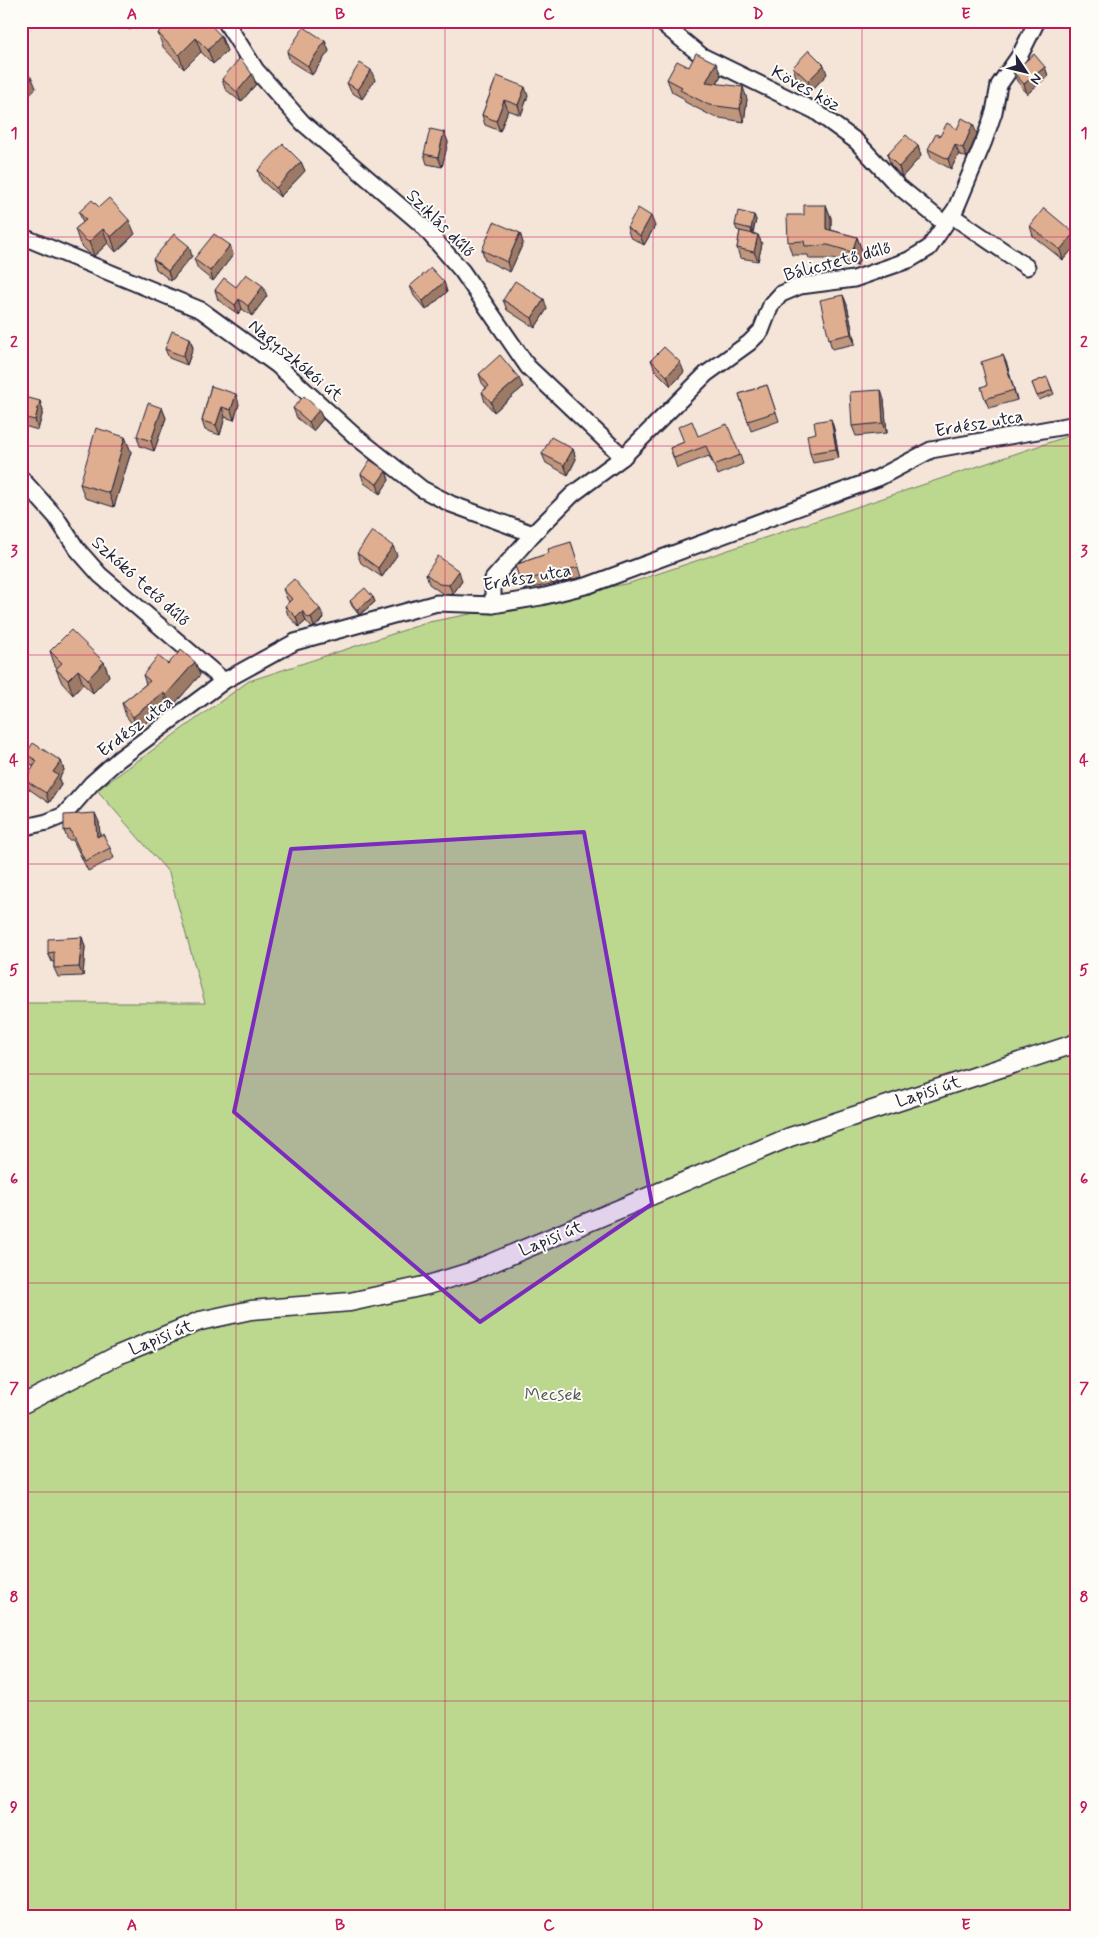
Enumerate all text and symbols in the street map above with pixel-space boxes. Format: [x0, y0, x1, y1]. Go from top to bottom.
text: A [127, 4, 137, 25]
text: B [335, 4, 345, 25]
text: C [543, 4, 555, 25]
text: D [752, 4, 764, 25]
text: E [961, 4, 971, 25]
north arrow [1000, 48, 1050, 98]
street label: Köves köz [767, 60, 844, 118]
text: N [1026, 70, 1046, 88]
text: 1 [10, 123, 18, 144]
text: 1 [1080, 123, 1088, 144]
street label: Sziklás dűlő [401, 184, 480, 263]
street label: Bálicstető dűlő [781, 236, 893, 288]
street label: Nagyszkókói út [242, 314, 348, 409]
text: 2 [10, 332, 18, 353]
text: 2 [1080, 332, 1088, 353]
street label: Erdész utca [933, 404, 1025, 444]
street label: Szkókó tető dűlő [86, 531, 195, 632]
text: 3 [10, 541, 18, 562]
text: 3 [1080, 541, 1088, 562]
street label: Erdész utca [481, 558, 573, 598]
street label: Erdész utca [93, 690, 178, 763]
text: 4 [9, 750, 19, 771]
text: 4 [1079, 750, 1089, 771]
text: 5 [9, 960, 19, 981]
text: 5 [1079, 960, 1089, 981]
street label: Lapisi út [893, 1070, 964, 1114]
text: 6 [10, 1169, 18, 1190]
text: 6 [1080, 1169, 1088, 1190]
street label: Lapisi út [516, 1215, 587, 1263]
street label: Lapisi út [126, 1314, 197, 1362]
text: 7 [9, 1378, 19, 1399]
text: 7 [1079, 1378, 1089, 1399]
park label: Mecsek [524, 1383, 582, 1407]
text: 8 [9, 1587, 19, 1608]
text: 8 [1079, 1587, 1089, 1608]
text: 9 [10, 1797, 18, 1818]
text: 9 [1080, 1797, 1088, 1818]
text: A [127, 1915, 137, 1936]
text: B [335, 1915, 345, 1936]
text: C [543, 1915, 555, 1936]
text: D [752, 1915, 764, 1936]
text: E [961, 1915, 971, 1936]

